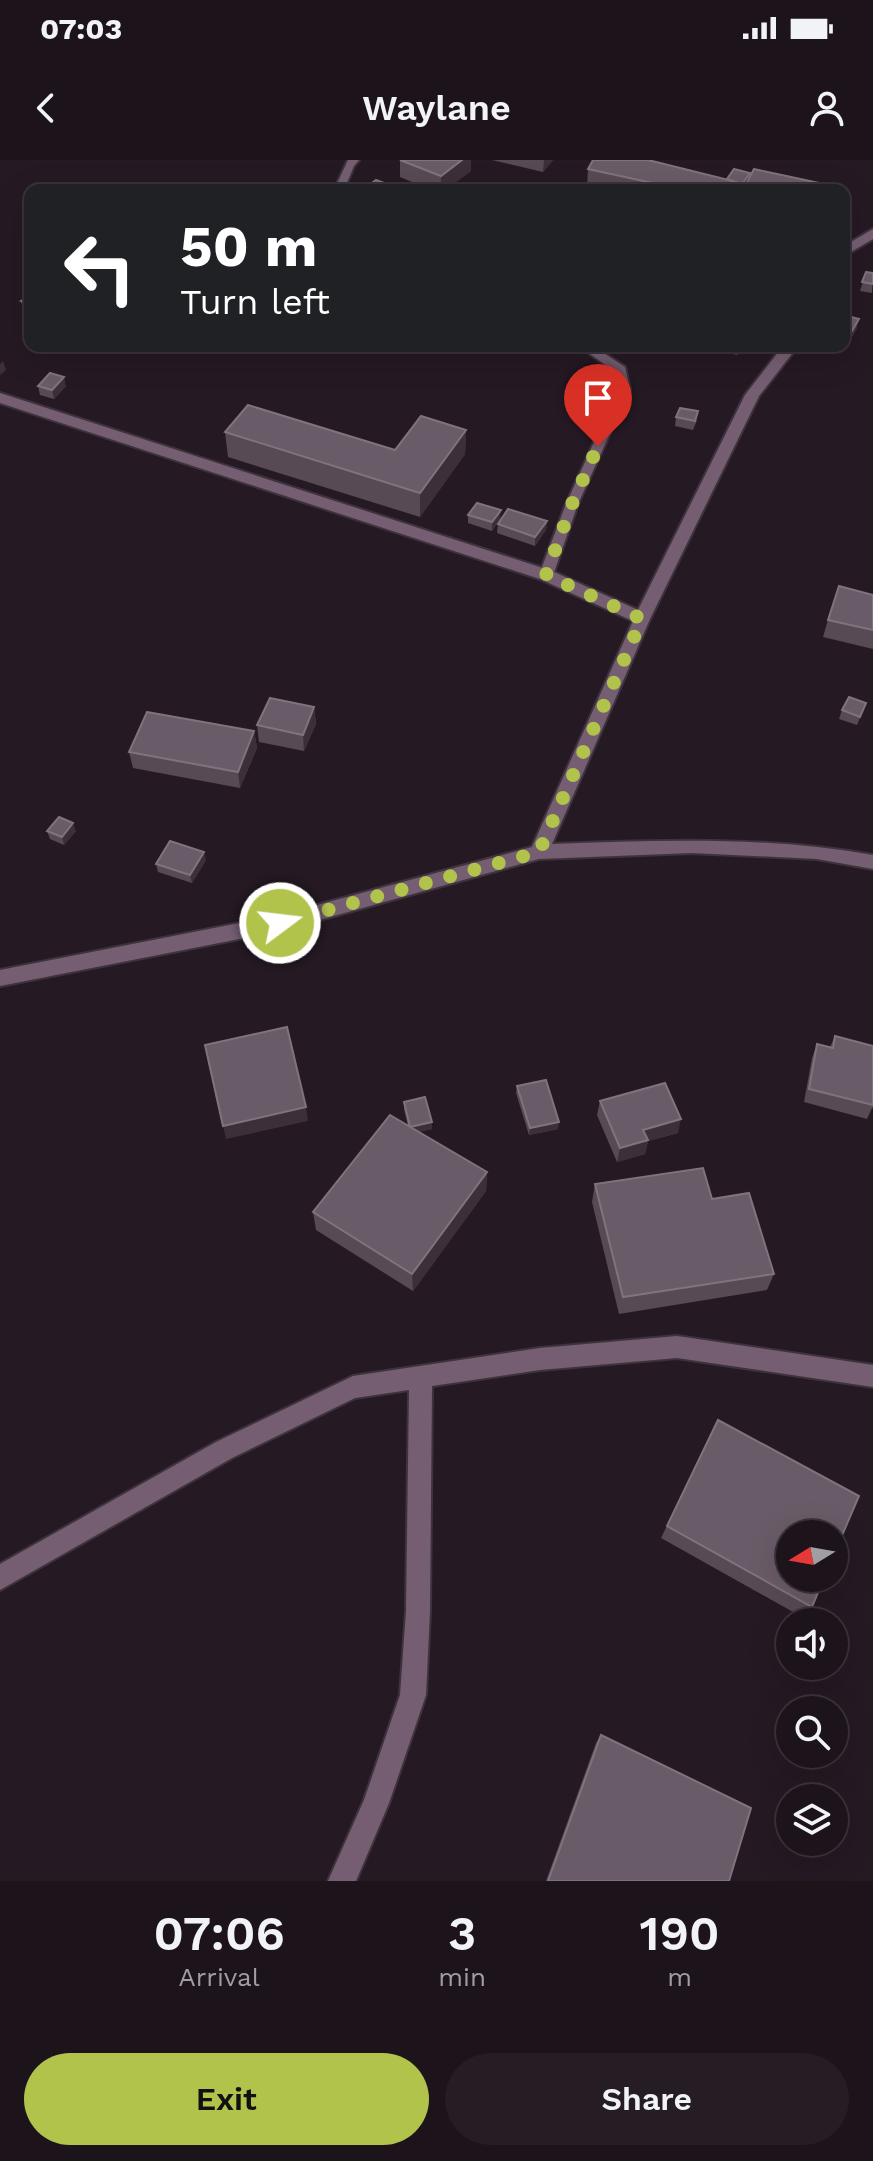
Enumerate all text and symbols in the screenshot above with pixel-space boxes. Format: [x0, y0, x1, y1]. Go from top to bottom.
text: 07:03 [40, 11, 122, 46]
icon: back [24, 86, 68, 130]
icon: person [805, 86, 849, 130]
text: Waylane [362, 87, 511, 129]
text: 50 m [180, 214, 317, 280]
icon: left [48, 216, 152, 320]
text: Turn left [180, 281, 330, 323]
pin [564, 364, 632, 446]
icon: arrive [576, 376, 620, 420]
position arrow [238, 881, 322, 965]
north arrow [776, 1520, 848, 1592]
map controls [776, 1520, 848, 1856]
button: sound [776, 1608, 848, 1680]
button: search [776, 1696, 848, 1768]
button: layers [776, 1784, 848, 1856]
text: 07:06 [153, 1905, 285, 1962]
text: 3 [448, 1905, 476, 1962]
text: 190 [639, 1905, 720, 1962]
text: Arrival [179, 1962, 260, 1992]
text: min [438, 1962, 486, 1992]
text: m [667, 1962, 692, 1992]
button: Exit [24, 2053, 429, 2145]
button: Share [445, 2053, 849, 2145]

